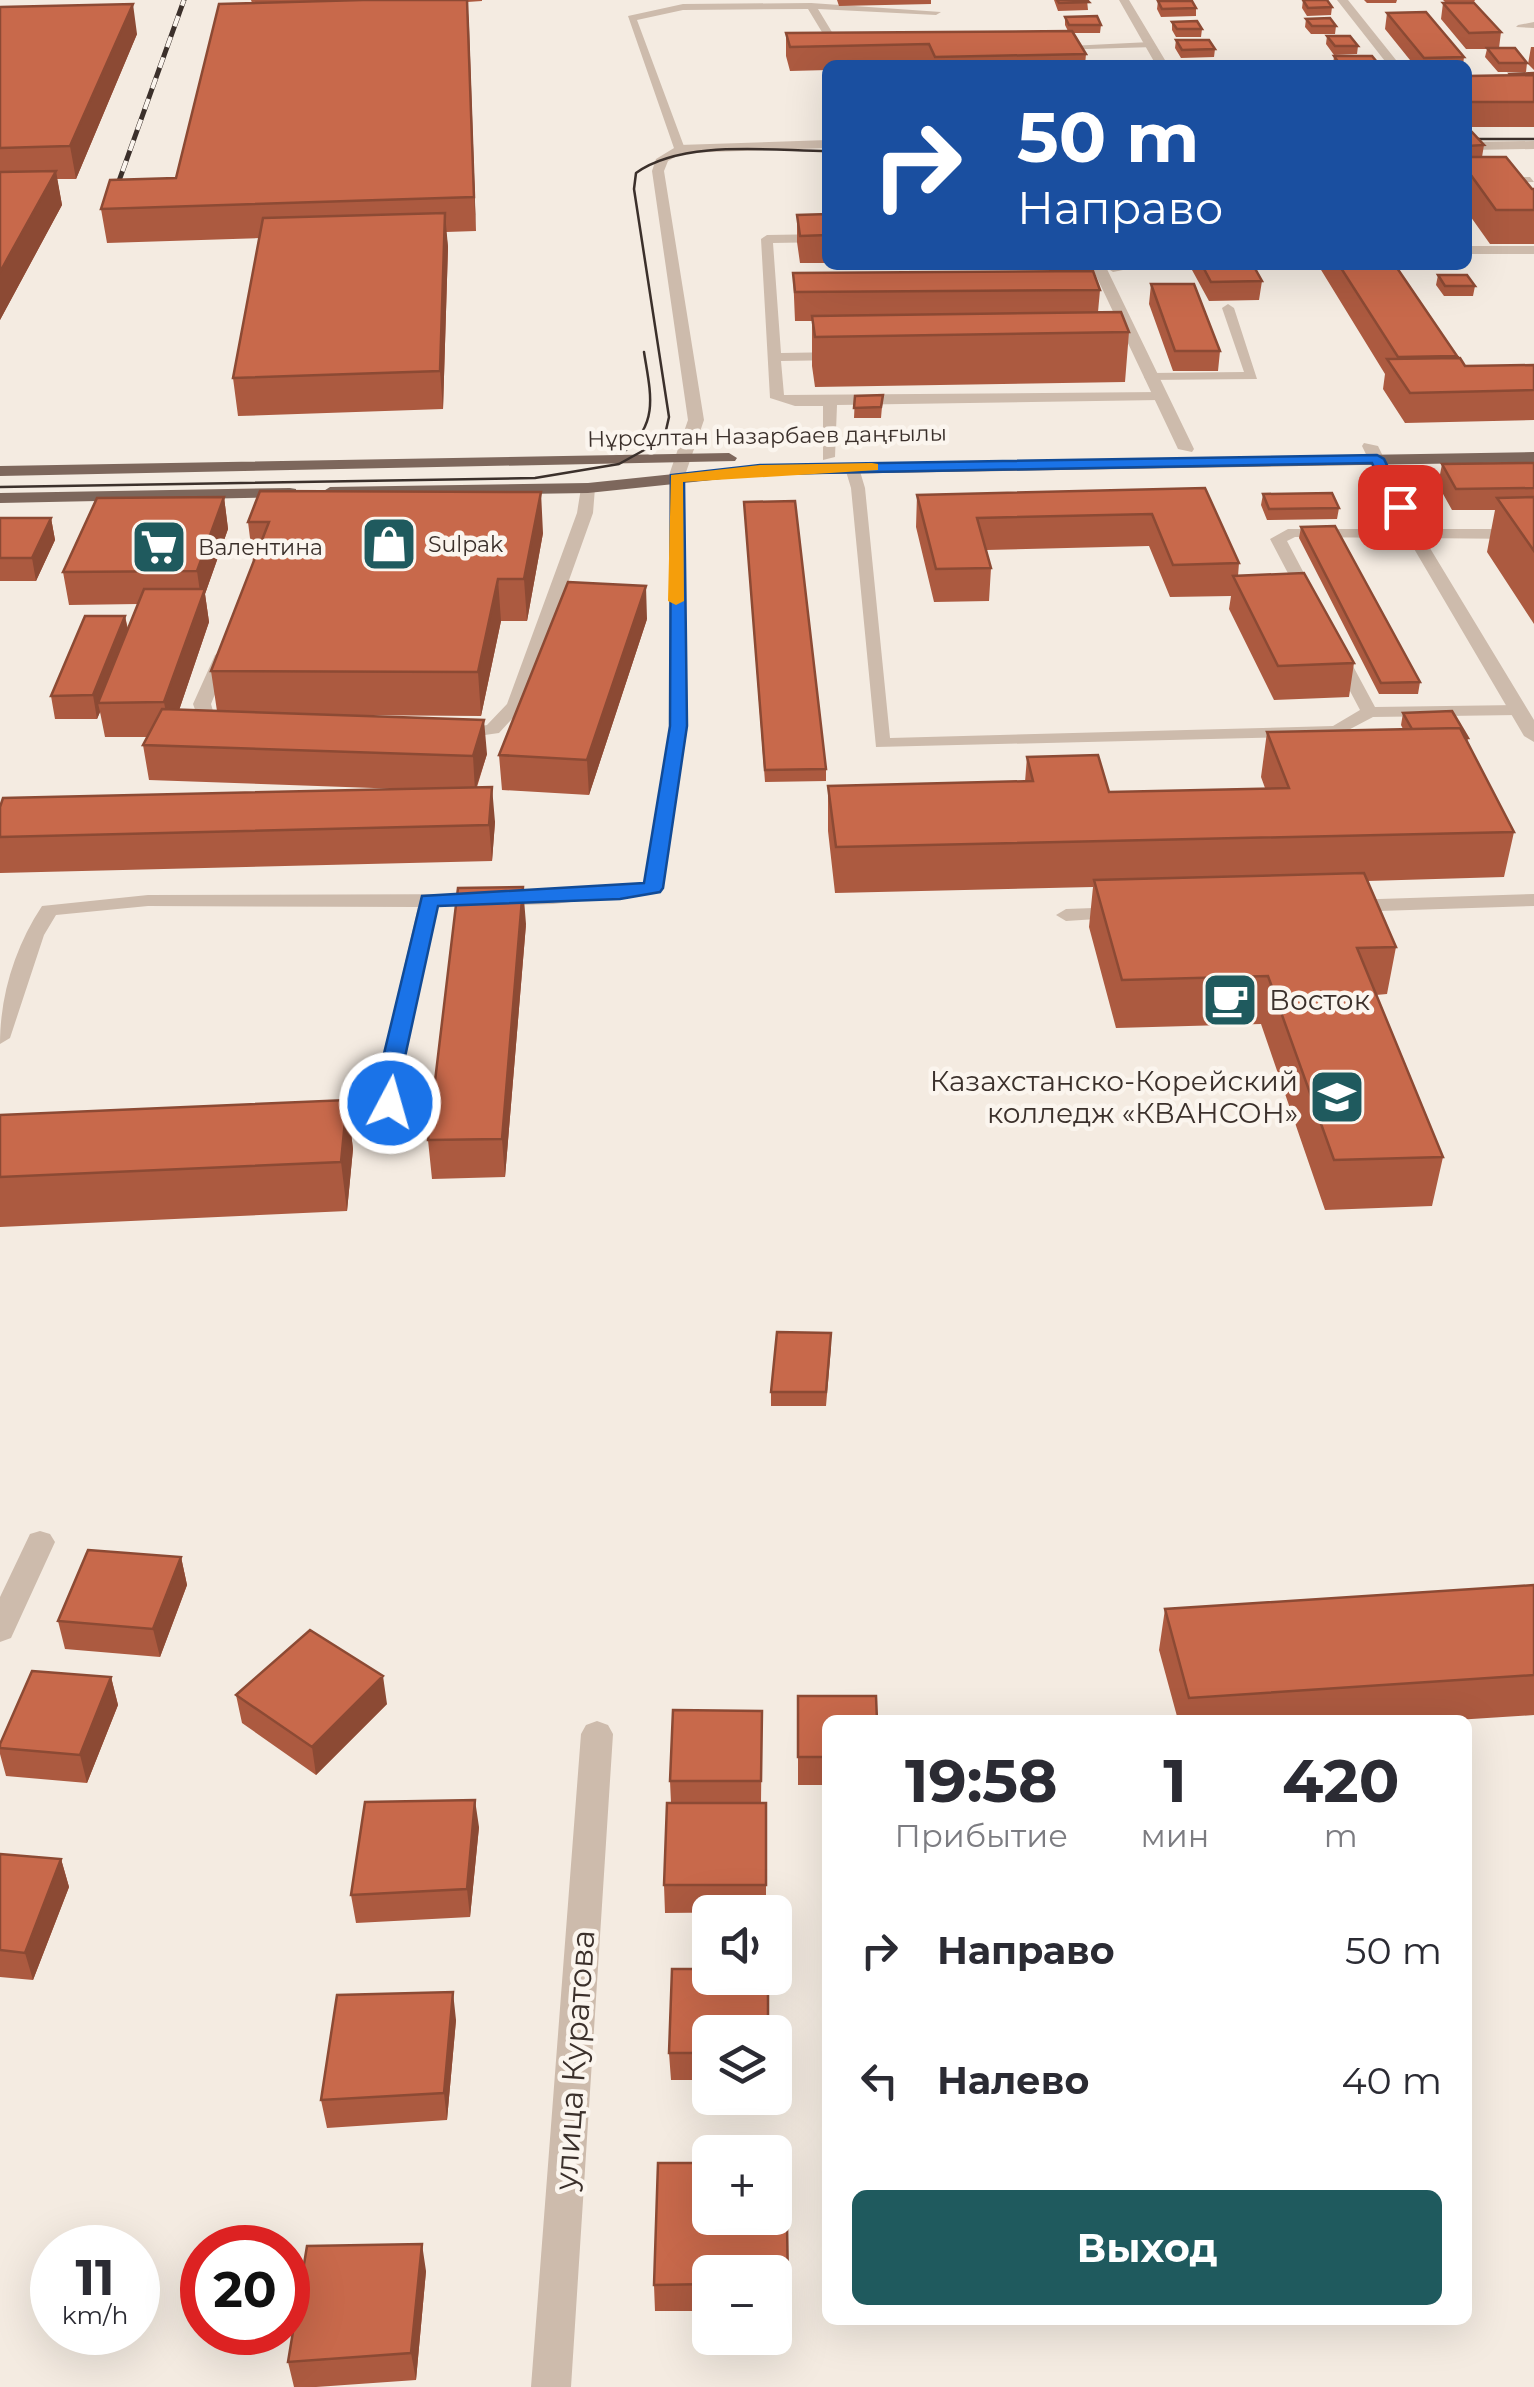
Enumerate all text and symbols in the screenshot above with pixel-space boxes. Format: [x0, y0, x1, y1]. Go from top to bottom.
text: 50 m [1017, 94, 1199, 180]
icon: right [852, 100, 982, 230]
text: Направо [1017, 180, 1223, 235]
street label: Нұрсұлтан Назарбаев даңғылы [587, 419, 947, 453]
pin [1358, 465, 1443, 550]
icon: arrive [1373, 480, 1428, 535]
shop icon: Sulpak [359, 514, 419, 574]
supermarket icon: Валентина [129, 517, 189, 577]
place label: Sulpak [428, 531, 504, 558]
place label: Валентина [198, 534, 323, 561]
cafe icon: Восток [1200, 970, 1260, 1030]
place label: Восток [1269, 983, 1370, 1017]
position arrow [338, 1051, 442, 1155]
place label: Казахстанско-Корейский колледж «КВАНСОН» [930, 1064, 1298, 1130]
school or university icon: Казахстанско-Корейский колледж «КВАНСОН» [1307, 1067, 1367, 1127]
text: 19:58 [905, 1744, 1058, 1817]
text: 1 [1163, 1744, 1187, 1817]
text: 420 [1282, 1744, 1399, 1817]
text: Прибытие [895, 1816, 1068, 1855]
text: мин [1141, 1816, 1209, 1855]
text: m [1324, 1816, 1358, 1855]
map controls [692, 1895, 792, 2355]
button: sound [692, 1895, 792, 1995]
icon: right [852, 1923, 907, 1978]
text: Направо [937, 1927, 1115, 1974]
text: 50 m [1345, 1927, 1442, 1974]
street label: улица Куратова [545, 1928, 603, 2193]
button: layers [692, 2015, 792, 2115]
icon: left [852, 2053, 907, 2108]
text: Налево [937, 2057, 1089, 2104]
text: 40 m [1341, 2057, 1442, 2104]
button: + [692, 2135, 792, 2235]
button: Выход [852, 2190, 1442, 2305]
speed limit sign: 20 [180, 2225, 310, 2355]
text: 11 [75, 2247, 115, 2308]
button: − [692, 2255, 792, 2355]
text: km/h [62, 2300, 128, 2330]

